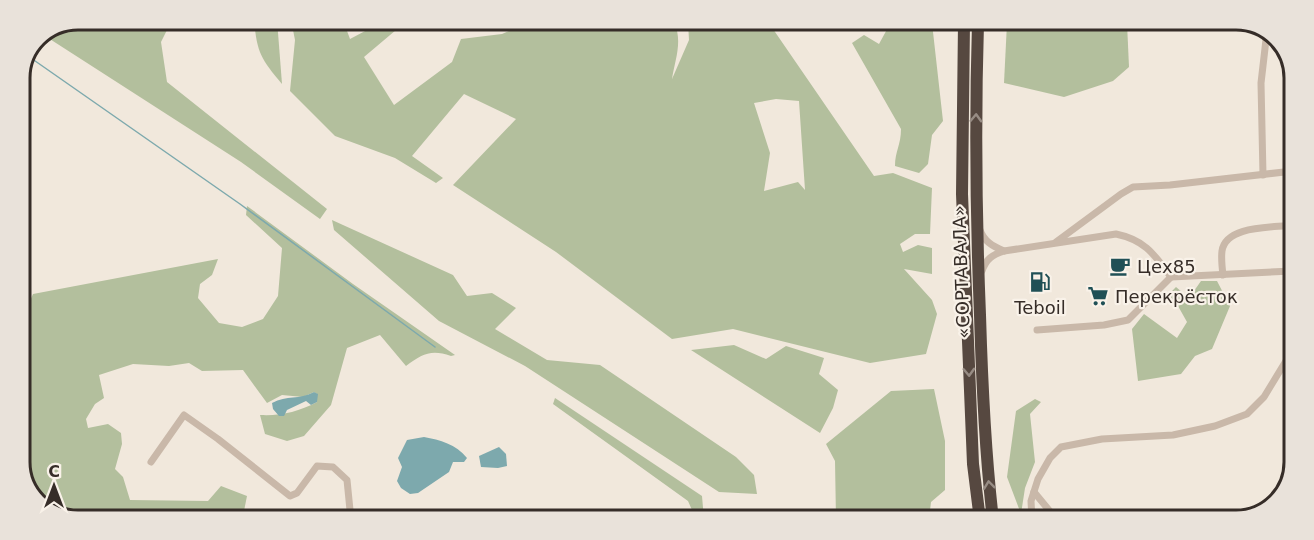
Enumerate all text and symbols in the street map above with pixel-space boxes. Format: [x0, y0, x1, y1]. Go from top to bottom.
one-way arrow [969, 114, 982, 123]
street label: «СОРТАВАЛА» [948, 205, 974, 339]
cafe icon: Цех85 [1108, 254, 1132, 278]
place label: Цех85 [1137, 256, 1196, 277]
fuel station icon: Teboil [1028, 270, 1052, 294]
supermarket icon: Перекрёсток [1086, 284, 1110, 308]
place label: Перекрёсток [1115, 286, 1238, 307]
place label: Teboil [1013, 297, 1066, 318]
one-way arrow [963, 367, 976, 376]
north arrow [24, 456, 84, 516]
text: С [48, 462, 60, 481]
one-way arrow [983, 481, 996, 490]

